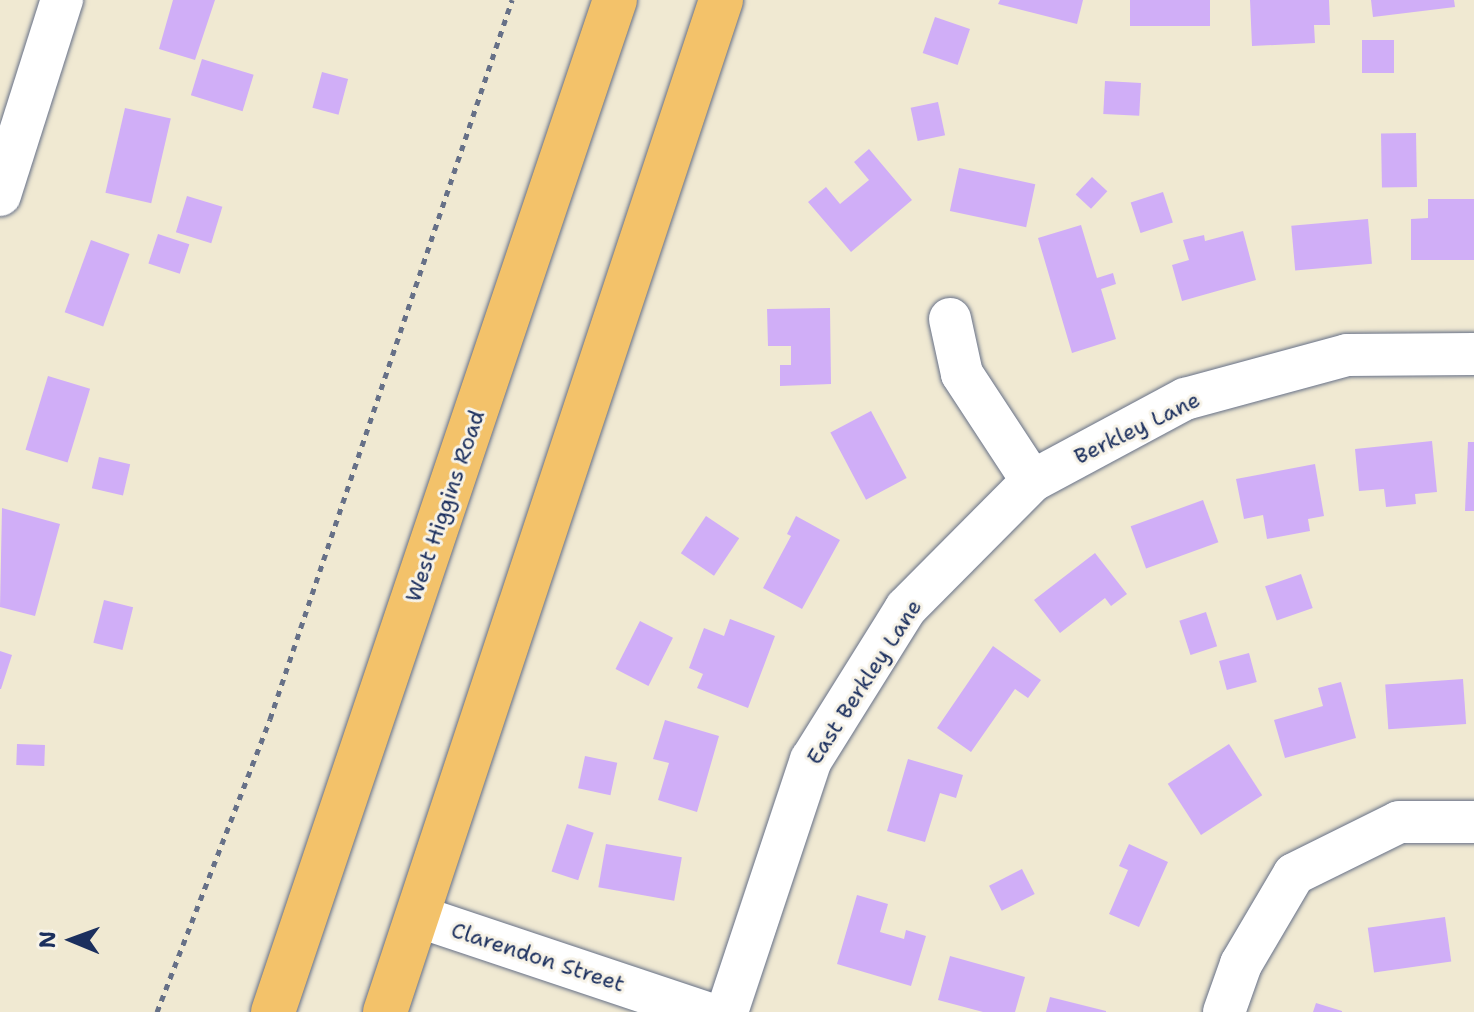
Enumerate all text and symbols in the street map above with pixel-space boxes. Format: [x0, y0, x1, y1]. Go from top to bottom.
street label: Berkley Lane [1070, 386, 1204, 470]
street label: West Higgins Road [400, 407, 490, 605]
street label: East Berkley Lane [801, 595, 927, 769]
north arrow [32, 900, 112, 980]
street label: Clarendon Street [448, 917, 628, 997]
text: N [33, 931, 62, 949]

